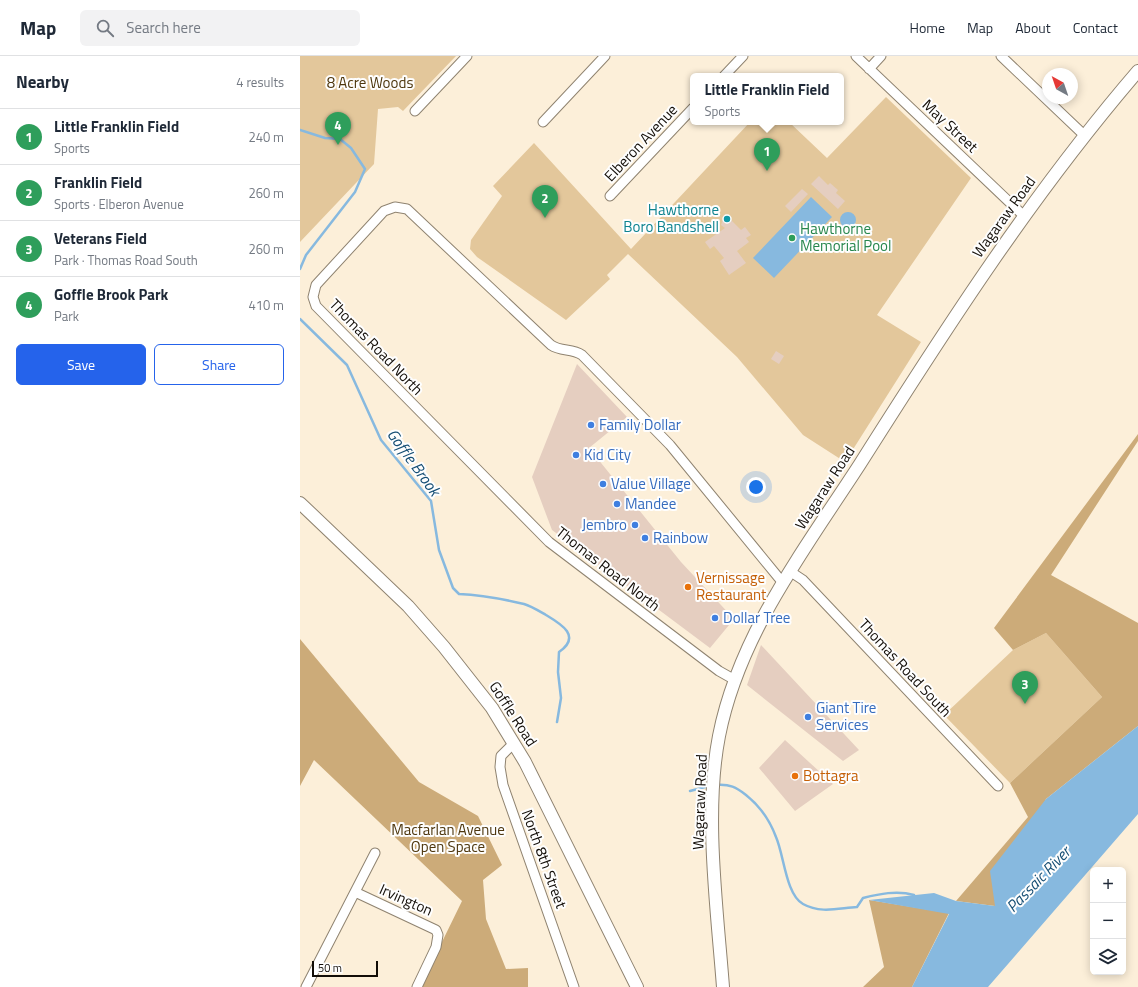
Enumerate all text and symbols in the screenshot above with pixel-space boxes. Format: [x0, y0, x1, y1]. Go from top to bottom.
search box [80, 10, 360, 46]
text: Map [20, 13, 56, 42]
text: Search here [126, 16, 201, 39]
icon: search [94, 17, 116, 39]
text: Home [910, 17, 945, 38]
text: Map [967, 17, 993, 38]
text: About [1015, 17, 1051, 38]
text: Contact [1073, 17, 1118, 38]
north arrow [1042, 68, 1078, 104]
text: Nearby [16, 69, 69, 95]
park label: 8 Acre Woods [327, 71, 413, 94]
text: 4 results [236, 72, 284, 92]
popup [690, 73, 844, 125]
text: Little Franklin Field [704, 78, 830, 101]
street label: May Street [917, 94, 984, 158]
street label: Elberon Avenue [599, 99, 683, 187]
text: Sports [704, 101, 740, 121]
pin: 4 [325, 112, 351, 145]
text: Little Franklin Field [54, 115, 179, 138]
text: 1 [25, 127, 33, 147]
text: 240 m [248, 127, 284, 147]
text: Sports [54, 138, 90, 158]
pin: 1 [754, 138, 780, 171]
text: Franklin Field [54, 171, 142, 194]
street label: Wagaraw Road [966, 171, 1041, 262]
text: 2 [25, 183, 33, 203]
text: 260 m [248, 183, 284, 203]
pin: 2 [532, 185, 558, 218]
text: Sports · Elberon Avenue [54, 194, 184, 214]
place label: Hawthorne Boro Bandshell [623, 198, 719, 238]
marker: Hawthorne Boro Bandshell [722, 214, 732, 224]
place label: Hawthorne Memorial Pool [800, 217, 891, 257]
text: Veterans Field [54, 227, 147, 250]
marker: Hawthorne Memorial Pool [787, 233, 797, 243]
text: 3 [25, 239, 33, 259]
text: 260 m [248, 239, 284, 259]
text: Park · Thomas Road South [54, 250, 198, 270]
text: Goffle Brook Park [54, 283, 168, 306]
street label: Thomas Road North [324, 293, 429, 400]
text: 4 [25, 295, 33, 315]
text: 410 m [248, 295, 284, 315]
text: Park [54, 306, 79, 326]
button: Save [16, 344, 146, 385]
button: Share [154, 344, 284, 385]
place label: Family Dollar [599, 413, 681, 436]
marker: Family Dollar [586, 420, 596, 430]
water label: Goffle Brook [381, 423, 448, 502]
street label: Wagaraw Road [789, 441, 860, 534]
place label: Kid City [584, 443, 631, 466]
marker: Kid City [571, 450, 581, 460]
place label: Value Village [611, 472, 691, 495]
your location [746, 477, 766, 497]
marker: Value Village [598, 479, 608, 489]
place label: Mandee [625, 492, 676, 515]
marker: Mandee [612, 499, 622, 509]
place label: Jembro [582, 513, 627, 536]
marker: Jembro [630, 520, 640, 530]
street label: Thomas Road North [551, 521, 665, 617]
place label: Rainbow [653, 526, 708, 549]
marker: Rainbow [640, 533, 650, 543]
place label: Vernissage Restaurant [696, 566, 767, 606]
marker: Vernissage Restaurant [683, 582, 693, 592]
place label: Dollar Tree [723, 606, 790, 629]
marker: Dollar Tree [710, 613, 720, 623]
street label: Thomas Road South [854, 613, 957, 722]
pin: 3 [1012, 671, 1038, 704]
street label: Goffle Road [484, 676, 543, 751]
place label: Giant Tire Services [816, 696, 876, 736]
marker: Giant Tire Services [803, 712, 813, 722]
street label: Wagaraw Road [686, 754, 713, 850]
place label: Bottagra [803, 764, 859, 787]
marker: Bottagra [790, 771, 800, 781]
street label: North 8th Street [516, 806, 573, 912]
park label: Macfarlan Avenue Open Space [391, 818, 505, 858]
water label: Passaic River [1000, 839, 1077, 917]
map controls [1090, 867, 1126, 975]
button: + [1090, 867, 1126, 903]
street label: Irvington [376, 878, 437, 922]
button: − [1090, 903, 1126, 939]
button: layers [1090, 939, 1126, 975]
scale bar [312, 959, 378, 978]
text: 50 m [318, 960, 342, 976]

